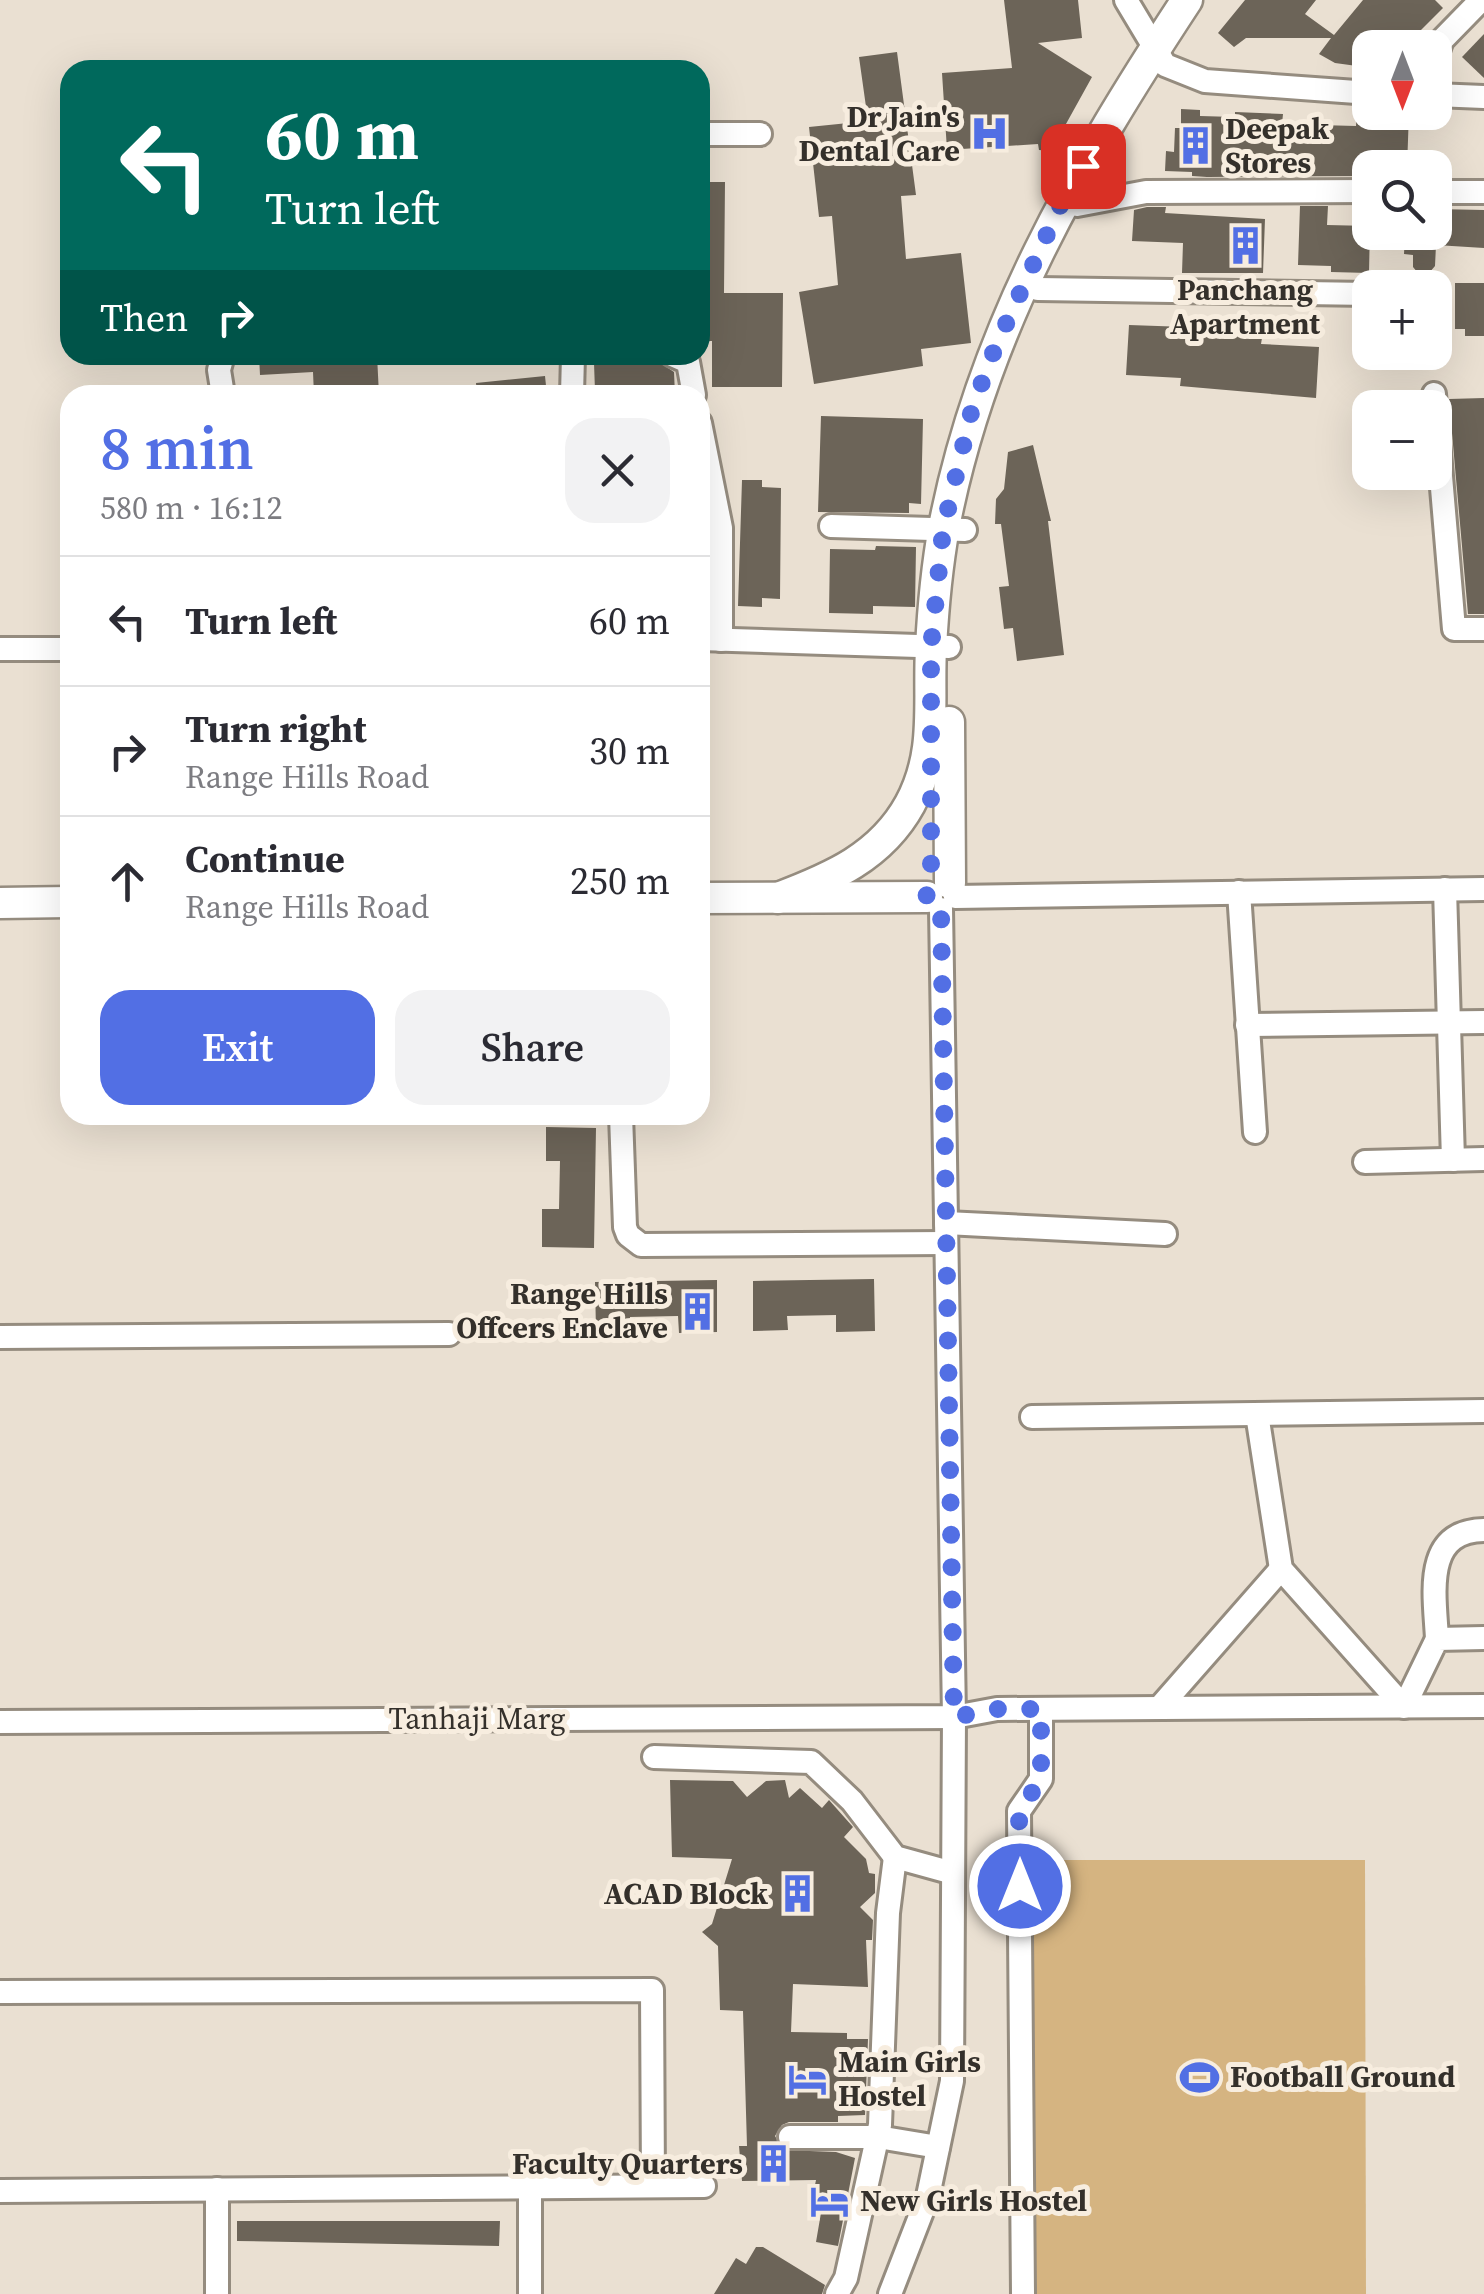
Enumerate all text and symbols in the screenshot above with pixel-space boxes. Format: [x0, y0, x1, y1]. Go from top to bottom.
north arrow [1352, 30, 1452, 130]
map controls [1352, 30, 1452, 490]
text: 60 m [265, 86, 419, 182]
place label: Dr Jain's Dental Care [798, 96, 960, 171]
icon: left [100, 100, 230, 230]
place label: Deepak Stores [1225, 108, 1329, 183]
hospital icon: Dr Jain's Dental Care [969, 113, 1011, 155]
pin [1041, 124, 1126, 209]
building icon: Deepak Stores [1174, 125, 1216, 167]
icon: arrive [1056, 139, 1111, 194]
button: search [1352, 150, 1452, 250]
text: Turn left [265, 177, 439, 239]
building icon: Panchang Apartment [1224, 225, 1266, 267]
place label: Panchang Apartment [1170, 269, 1320, 344]
button: + [1352, 270, 1452, 370]
icon: right [208, 290, 263, 345]
text: Then [100, 292, 188, 344]
button: − [1352, 390, 1452, 490]
text: 8 min [100, 407, 254, 489]
button: close [565, 418, 670, 523]
text: 580 m · 16:12 [100, 486, 282, 530]
icon: left [100, 594, 155, 649]
text: Turn left [185, 595, 337, 647]
text: 60 m [589, 595, 670, 647]
text: Turn right [185, 703, 367, 755]
icon: right [100, 724, 155, 779]
text: 30 m [589, 725, 670, 777]
text: Range Hills Road [185, 755, 429, 799]
text: Continue [185, 833, 345, 885]
icon: ahead [100, 854, 155, 909]
text: 250 m [570, 855, 670, 907]
text: Range Hills Road [185, 885, 429, 929]
button: Exit [100, 990, 375, 1105]
button: Share [395, 990, 670, 1105]
place label: Range Hills Offcers Enclave [456, 1273, 668, 1348]
building icon: Range Hills Offcers Enclave [677, 1290, 719, 1332]
street label: Tanhaji Marg [388, 1698, 566, 1739]
position arrow [968, 1834, 1072, 1938]
place label: ACAD Block [604, 1873, 768, 1914]
building icon: ACAD Block [777, 1873, 819, 1915]
place label: Main Girls Hostel [838, 2041, 981, 2116]
sports icon: Football Ground [1179, 2056, 1221, 2098]
place label: Football Ground [1230, 2056, 1456, 2097]
hotel icon: Main Girls Hostel [787, 2058, 829, 2100]
place label: Faculty Quarters [512, 2143, 743, 2184]
building icon: Faculty Quarters [752, 2143, 794, 2185]
hotel icon: New Girls Hostel [809, 2180, 851, 2222]
place label: New Girls Hostel [860, 2180, 1087, 2221]

